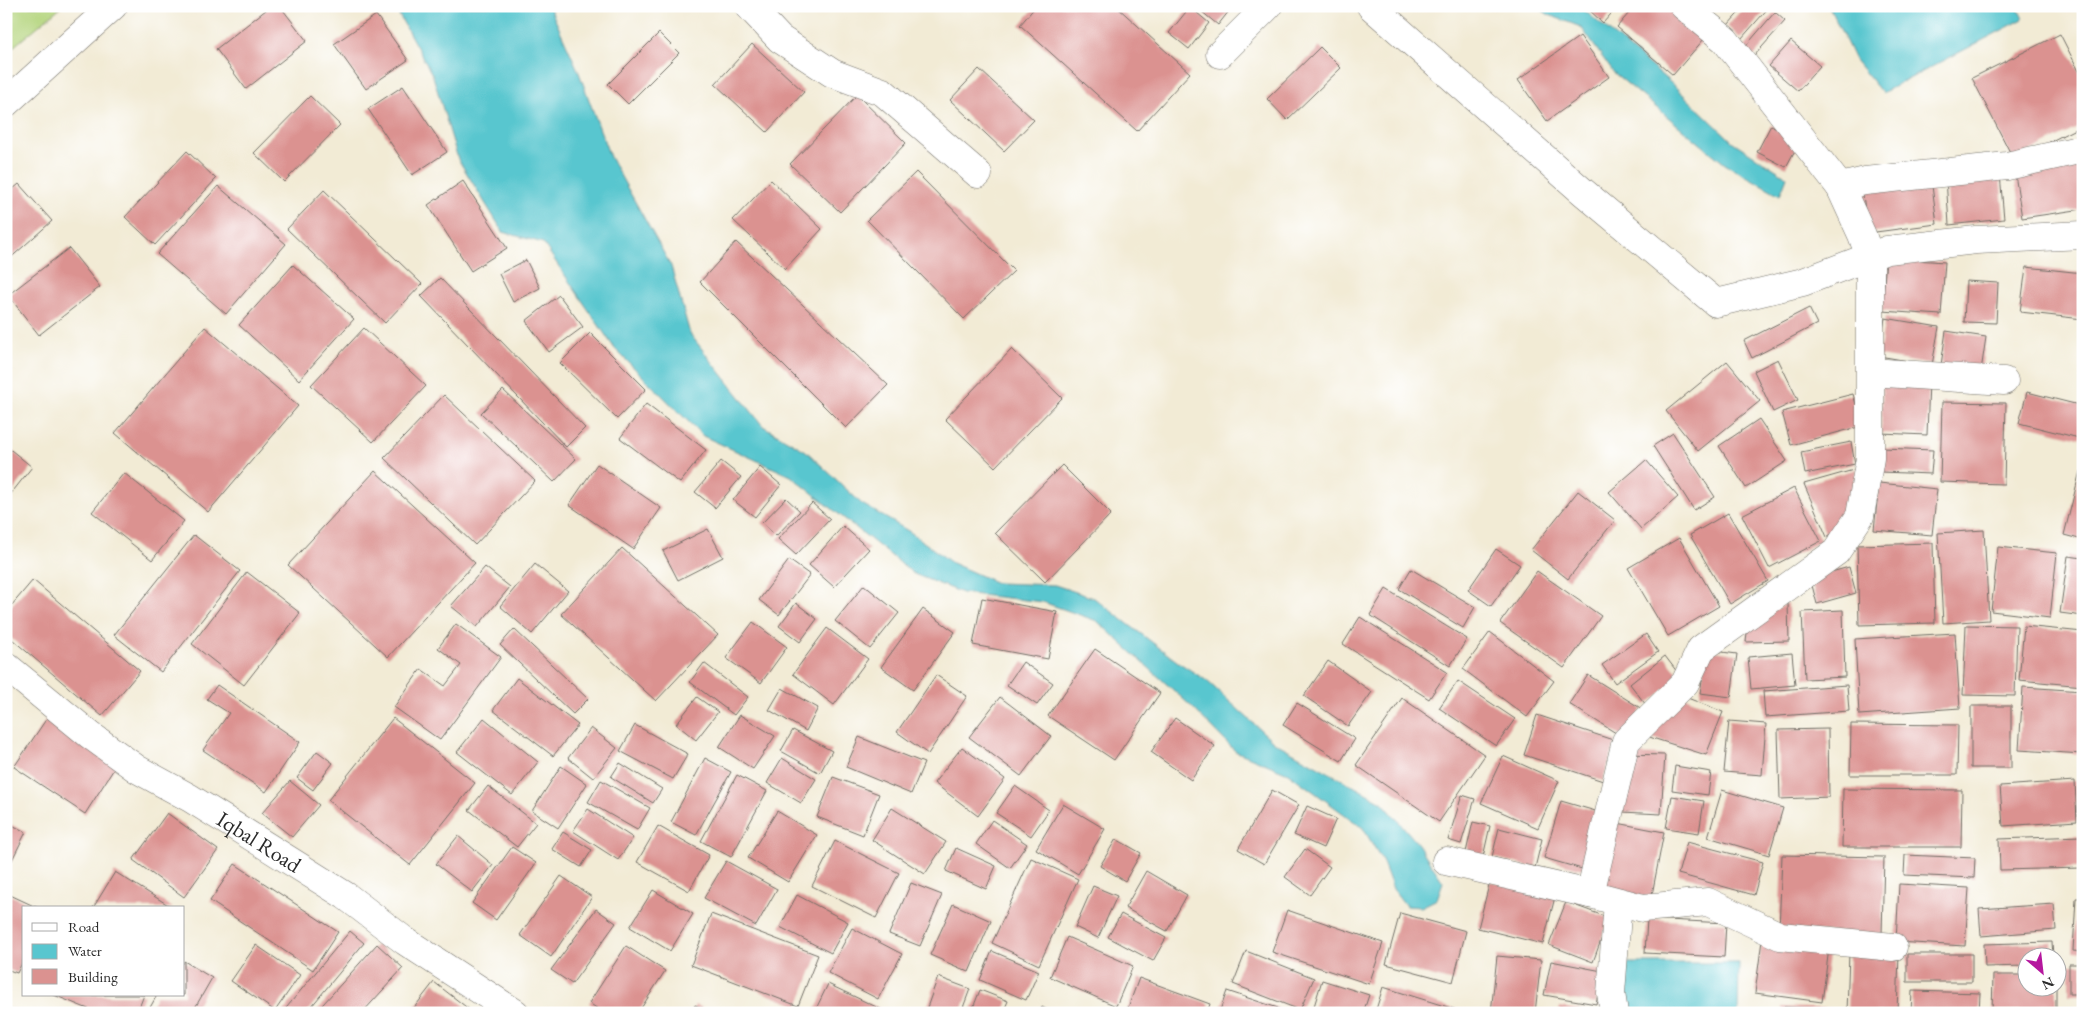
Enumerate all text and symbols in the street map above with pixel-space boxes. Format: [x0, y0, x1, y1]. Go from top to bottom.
street label: Iqbal Road [212, 804, 308, 879]
legend [22, 906, 185, 996]
text: Road [68, 917, 100, 936]
text: Water [68, 941, 102, 960]
north arrow [2016, 946, 2066, 996]
text: Building [68, 967, 118, 986]
text: N [2038, 973, 2057, 994]

